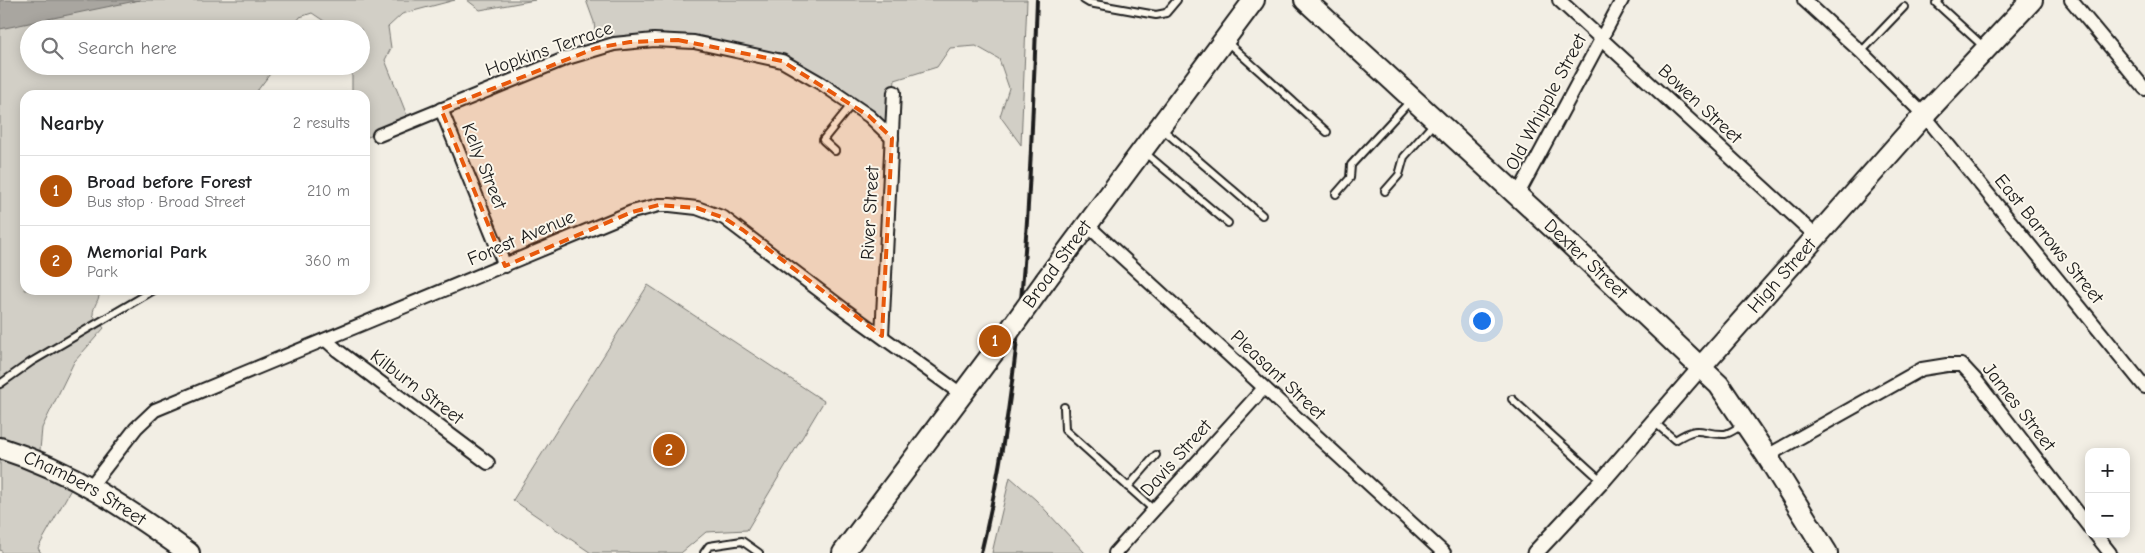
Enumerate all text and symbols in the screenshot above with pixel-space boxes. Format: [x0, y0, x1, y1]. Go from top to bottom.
street label: Hopkins Terrace [482, 17, 616, 81]
search box [20, 20, 370, 75]
street label: Old Whipple Street [1501, 29, 1592, 174]
icon: search [38, 34, 66, 62]
text: Search here [78, 37, 177, 59]
street label: Bowen Street [1653, 60, 1747, 149]
text: Nearby [40, 111, 104, 135]
text: 2 results [293, 114, 350, 132]
street label: Kelly Street [457, 120, 511, 213]
street label: River Street [857, 165, 883, 261]
street label: East Barrows Street [1990, 170, 2108, 309]
text: Broad before Forest [87, 171, 252, 193]
text: 1 [53, 182, 59, 200]
text: 210 m [307, 182, 350, 200]
text: Bus stop · Broad Street [87, 193, 245, 211]
street label: Forest Avenue [464, 206, 578, 270]
street label: Broad Street [1018, 215, 1096, 312]
street label: Dexter Street [1539, 215, 1632, 304]
street label: High Street [1743, 233, 1821, 317]
text: Memorial Park [87, 241, 207, 263]
text: 2 [52, 252, 60, 270]
text: 360 m [305, 252, 350, 270]
text: Park [87, 263, 118, 281]
your location [1469, 308, 1495, 334]
pin: 1 [979, 322, 1011, 360]
street label: Pleasant Street [1226, 325, 1330, 425]
street label: Kilburn Street [366, 345, 468, 430]
street label: James Street [1978, 359, 2061, 456]
street label: Davis Street [1136, 415, 1217, 501]
pin: 2 [653, 431, 685, 469]
street label: Chambers Street [20, 446, 151, 531]
map controls [2085, 448, 2130, 538]
button: + [2085, 448, 2130, 493]
button: − [2085, 493, 2130, 538]

